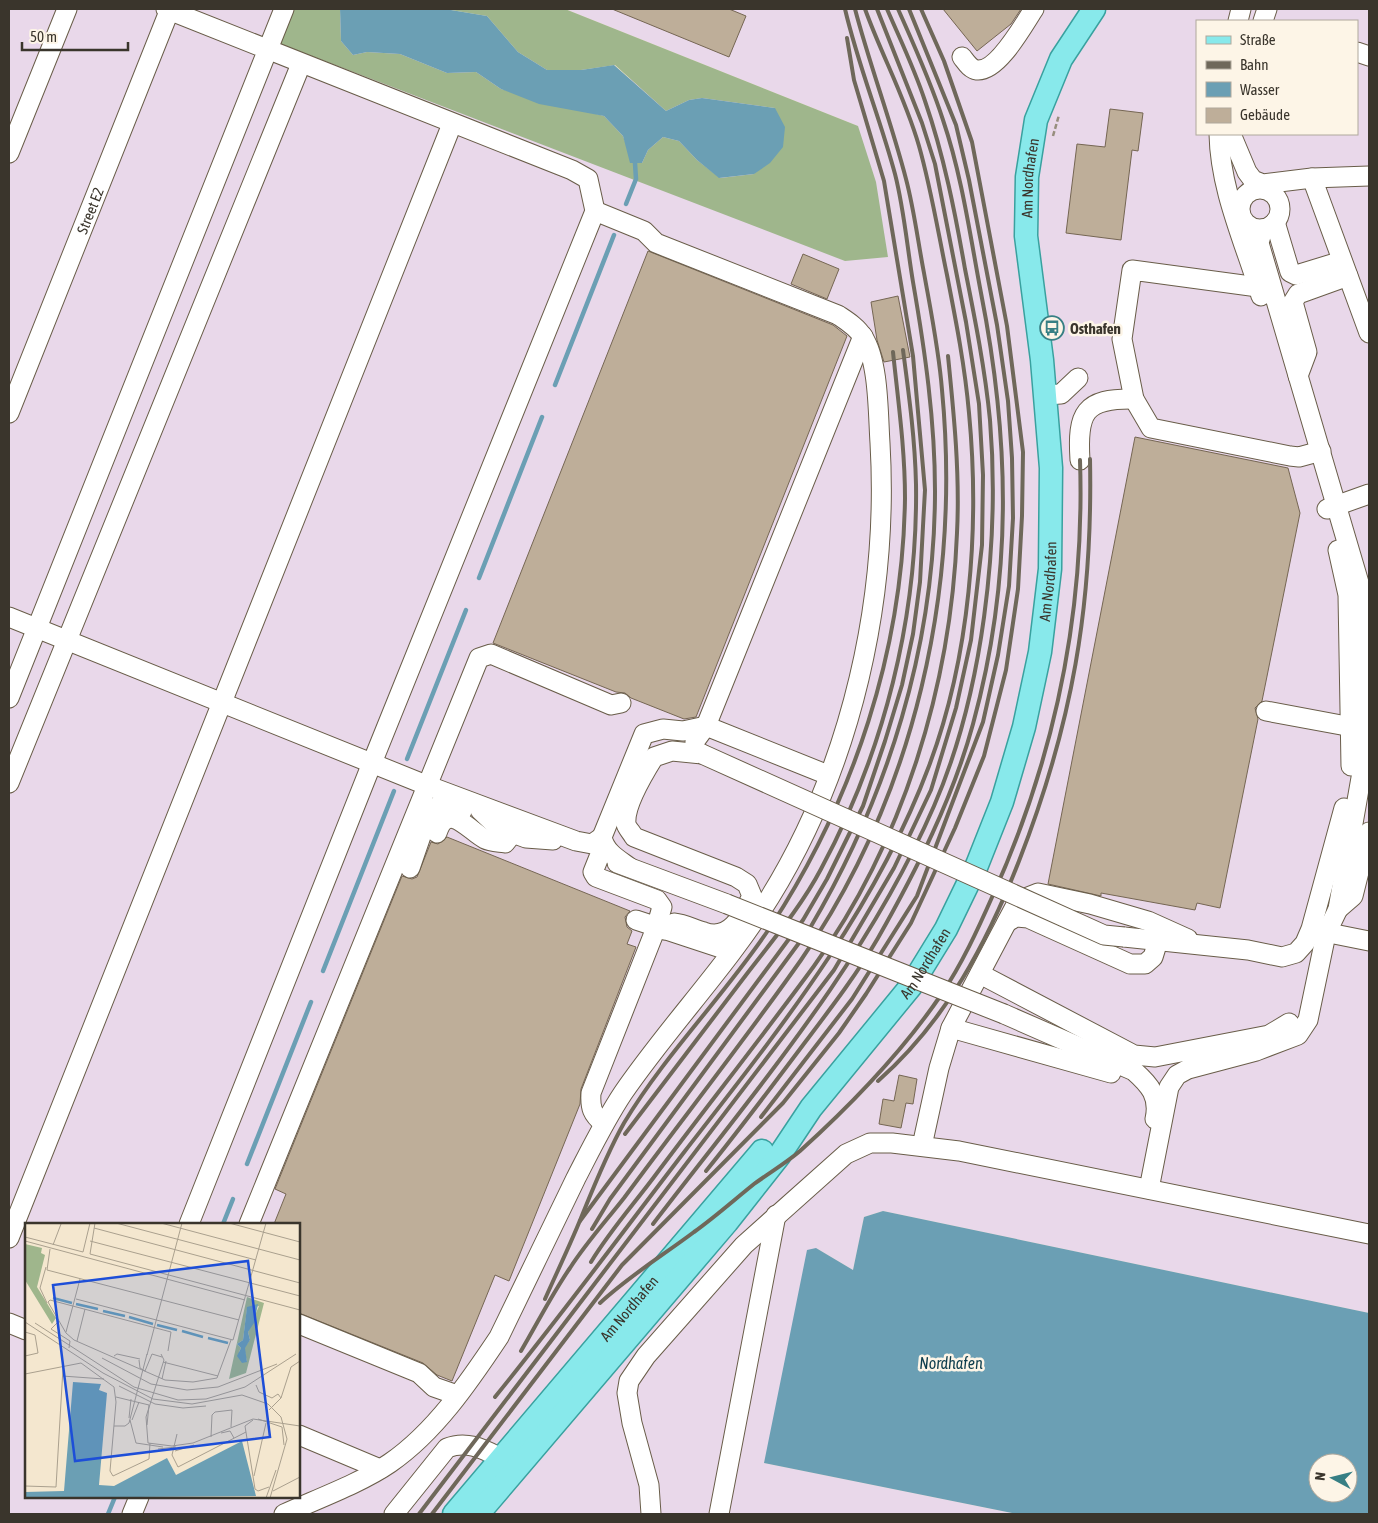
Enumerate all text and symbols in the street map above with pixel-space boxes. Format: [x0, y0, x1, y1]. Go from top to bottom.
scale bar [22, 20, 129, 52]
legend [1196, 20, 1358, 135]
text: 50 m [30, 28, 57, 45]
text: Straße [1240, 31, 1276, 48]
text: Bahn [1240, 56, 1269, 73]
text: Wasser [1240, 81, 1280, 98]
text: Gebäude [1240, 106, 1290, 123]
street label: Am Nordhafen [1018, 137, 1042, 218]
street label: Street E2 [73, 185, 107, 236]
bus stop icon: Osthafen [1039, 315, 1065, 341]
place label: Osthafen [1070, 320, 1121, 337]
street label: Am Nordhafen [1035, 541, 1059, 622]
street label: Am Nordhafen [896, 925, 953, 1002]
inset map [25, 1223, 300, 1498]
street label: Am Nordhafen [596, 1272, 661, 1344]
water label: Nordhafen [919, 1354, 983, 1372]
north arrow [1308, 1453, 1358, 1503]
text: N [1312, 1471, 1329, 1481]

